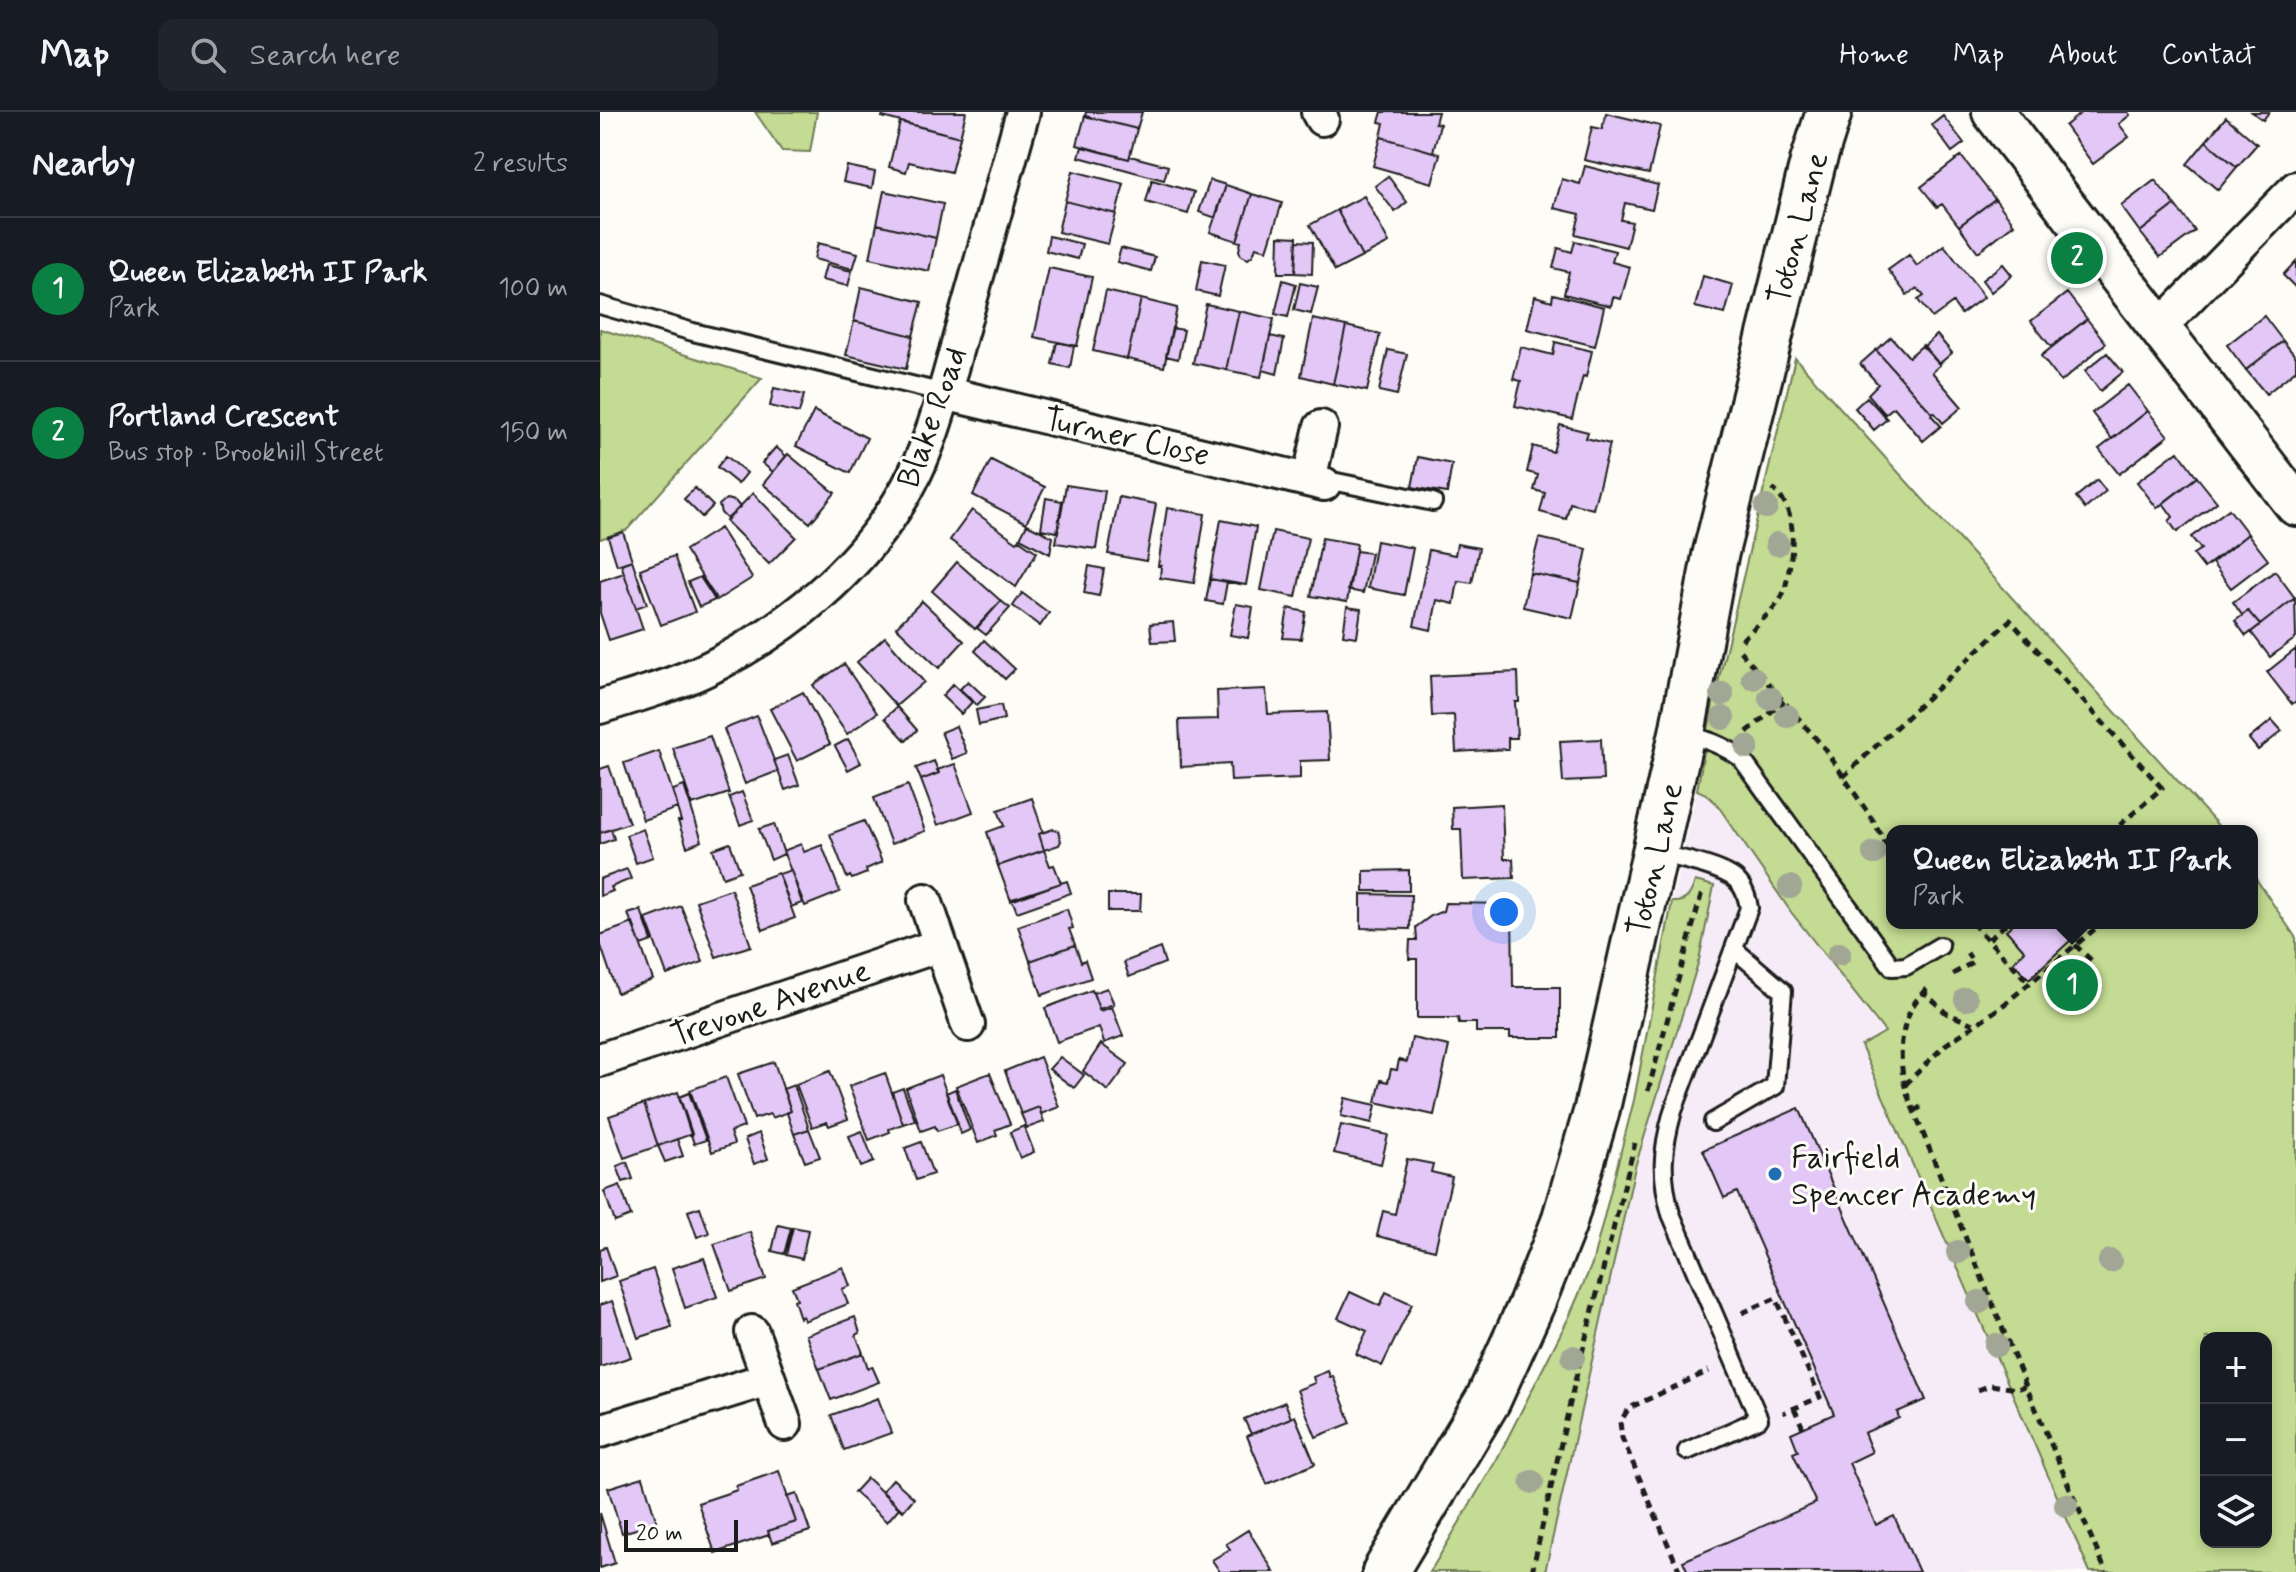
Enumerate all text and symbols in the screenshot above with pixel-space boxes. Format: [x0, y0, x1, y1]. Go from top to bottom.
search box [158, 19, 718, 91]
text: Map [40, 31, 110, 80]
icon: search [186, 33, 230, 77]
text: Search here [250, 36, 401, 75]
text: Home [1839, 37, 1909, 74]
text: Map [1953, 37, 2004, 74]
text: About [2048, 37, 2117, 74]
text: Contact [2161, 37, 2256, 74]
text: Nearby [32, 142, 136, 187]
text: 2 results [473, 147, 568, 181]
street label: Toton Lane [1758, 148, 1839, 309]
pin: 2 [2051, 228, 2103, 288]
text: Queen Elizabeth II Park [108, 253, 427, 292]
text: 1 [52, 272, 64, 306]
text: 100 m [498, 272, 568, 306]
text: Park [108, 292, 160, 326]
street label: Blake Road [888, 341, 978, 494]
text: Portland Crescent [108, 397, 339, 436]
street label: Turner Close [1039, 398, 1214, 477]
text: 2 [52, 416, 64, 450]
text: 150 m [499, 416, 568, 450]
text: Bus stop · Brookhill Street [108, 436, 384, 470]
street label: Toton Lane [1618, 779, 1694, 940]
popup [1886, 825, 2258, 929]
text: Queen Elizabeth II Park [1912, 841, 2232, 880]
text: Park [1912, 880, 1964, 914]
your location [1484, 892, 1524, 932]
street label: Trevone Avenue [666, 950, 876, 1058]
pin: 1 [2046, 955, 2098, 1015]
place label: Fairfield Spencer Academy [1791, 1137, 2036, 1216]
marker: Fairfield Spencer Academy [1766, 1165, 1784, 1183]
map controls [2200, 1332, 2272, 1548]
button: + [2200, 1332, 2272, 1404]
button: − [2200, 1404, 2272, 1476]
button: layers [2200, 1476, 2272, 1548]
scale bar [624, 1516, 738, 1552]
text: 20 m [636, 1520, 683, 1548]

